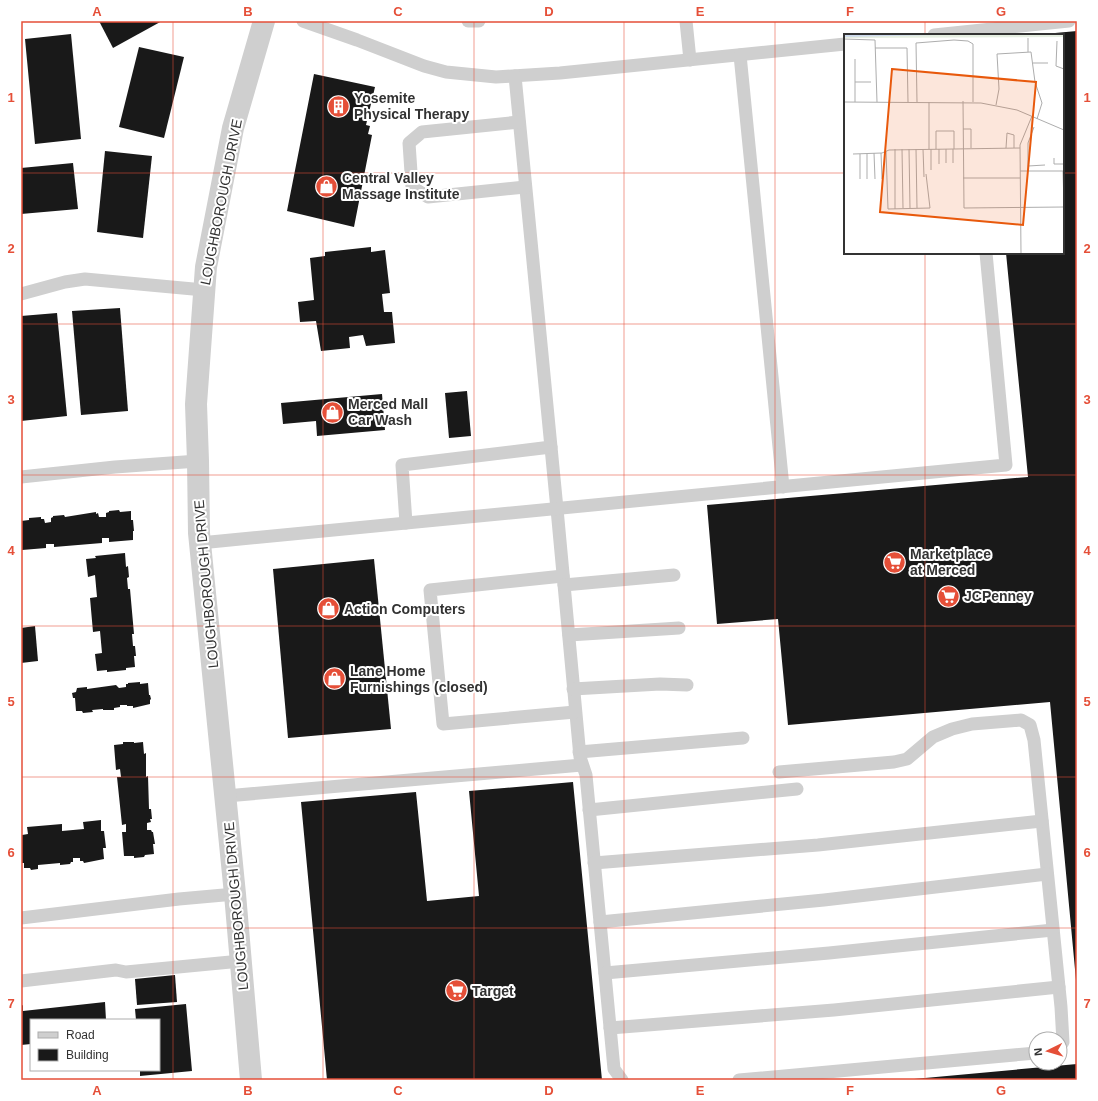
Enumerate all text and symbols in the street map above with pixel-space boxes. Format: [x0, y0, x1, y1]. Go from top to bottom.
text: A [92, 4, 102, 19]
text: B [243, 4, 253, 19]
text: C [393, 4, 403, 19]
text: D [544, 4, 554, 19]
text: E [696, 4, 705, 19]
text: F [846, 4, 854, 19]
text: G [996, 4, 1006, 19]
inset map [844, 34, 1064, 254]
text: 1 [7, 90, 15, 105]
place label: Yosemite Physical Therapy [354, 90, 469, 122]
text: 1 [1083, 90, 1091, 105]
building icon: Yosemite Physical Therapy [326, 93, 352, 119]
street label: LOUGHBOROUGH DRIVE [197, 118, 245, 286]
place label: Central Valley Massage Institute [342, 170, 460, 202]
shop icon: Central Valley Massage Institute [314, 173, 340, 199]
text: 2 [7, 241, 15, 256]
text: 2 [1083, 241, 1091, 256]
text: 3 [7, 392, 15, 407]
text: 3 [1083, 392, 1091, 407]
place label: Merced Mall Car Wash [348, 396, 428, 428]
shop icon: Merced Mall Car Wash [320, 399, 346, 425]
street label: LOUGHBOROUGH DRIVE [191, 499, 221, 669]
text: 4 [7, 543, 15, 558]
text: 4 [1083, 543, 1091, 558]
place label: Marketplace at Merced [910, 546, 991, 578]
supermarket icon: Marketplace at Merced [881, 549, 907, 575]
supermarket icon: JCPenney [935, 583, 961, 609]
place label: JCPenney [964, 588, 1032, 604]
shop icon: Action Computers [315, 596, 341, 622]
place label: Action Computers [344, 601, 466, 617]
place label: Lane Home Furnishings (closed) [350, 663, 488, 695]
shop icon: Lane Home Furnishings (closed) [321, 666, 347, 692]
text: 5 [7, 694, 15, 709]
text: 5 [1083, 694, 1091, 709]
street label: LOUGHBOROUGH DRIVE [221, 821, 251, 991]
text: 6 [7, 845, 15, 860]
text: 6 [1083, 845, 1091, 860]
supermarket icon: Target [443, 978, 469, 1004]
place label: Target [472, 983, 514, 999]
text: 7 [7, 996, 15, 1011]
text: 7 [1083, 996, 1091, 1011]
legend [30, 1019, 160, 1071]
text: Road [66, 1028, 95, 1042]
north arrow [1028, 1031, 1068, 1071]
text: N [1032, 1047, 1044, 1056]
text: Building [66, 1048, 109, 1062]
text: A [92, 1083, 102, 1098]
text: B [243, 1083, 253, 1098]
text: C [393, 1083, 403, 1098]
text: D [544, 1083, 554, 1098]
text: E [696, 1083, 705, 1098]
text: F [846, 1083, 854, 1098]
text: G [996, 1083, 1006, 1098]

